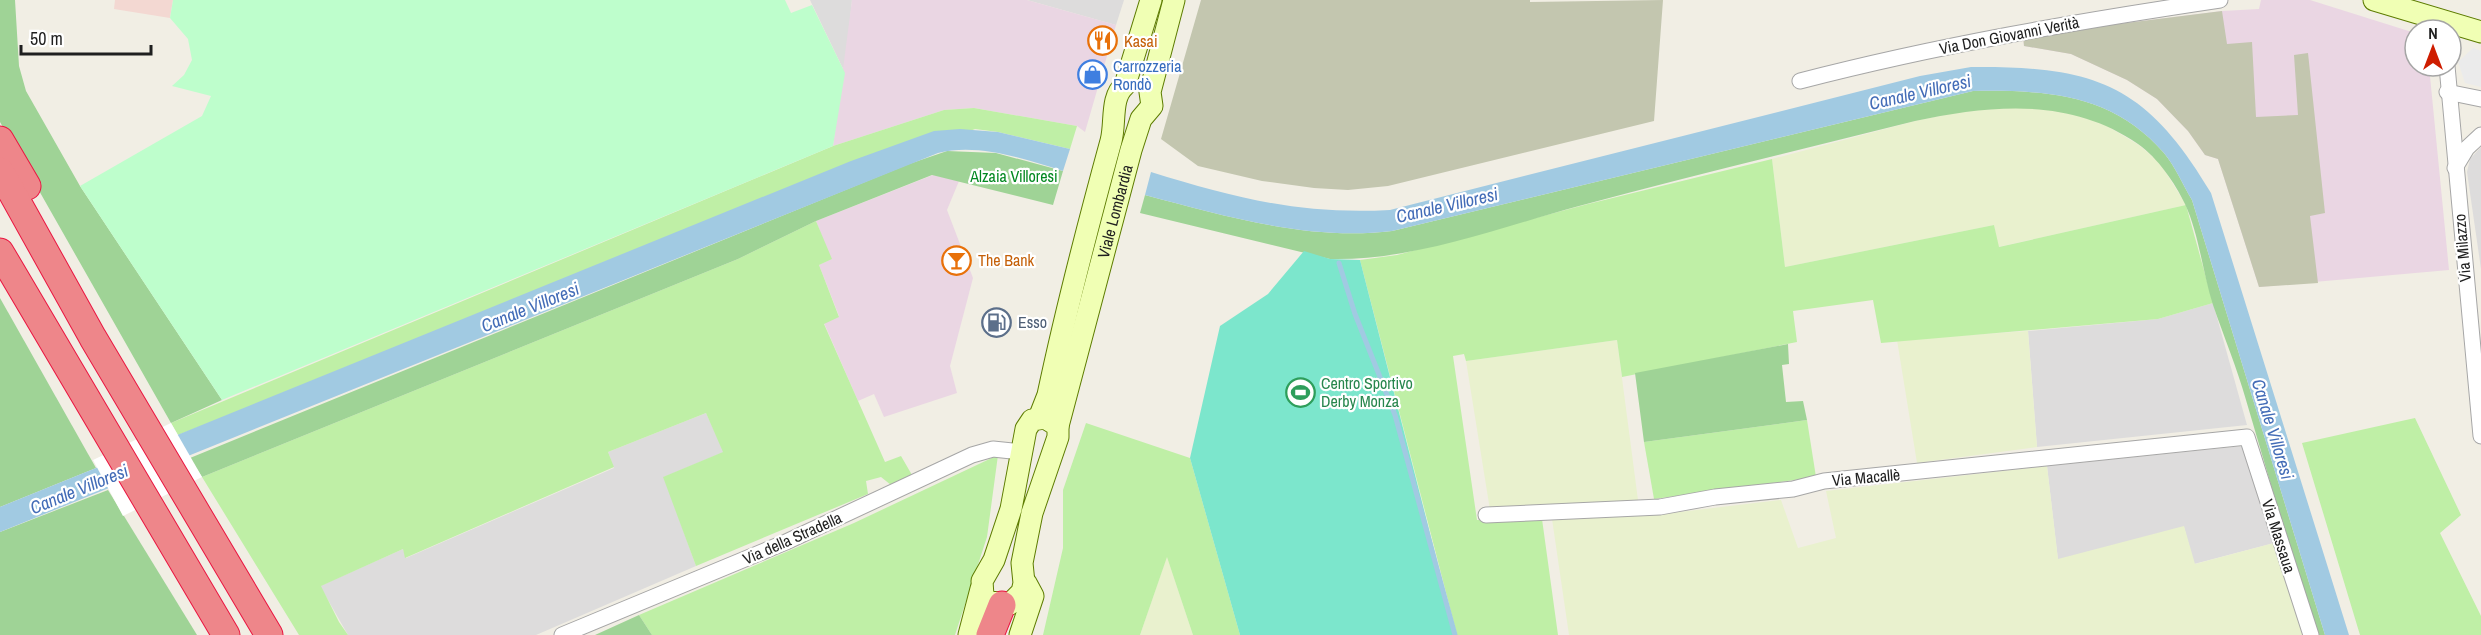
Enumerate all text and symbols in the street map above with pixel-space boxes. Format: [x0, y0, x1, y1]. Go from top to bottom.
street label: Via Don Giovanni Verità [1937, 11, 2081, 59]
scale bar [21, 18, 152, 56]
north arrow [2403, 18, 2463, 78]
text: N [2428, 22, 2438, 44]
restaurant icon: Kasai [1087, 25, 1119, 57]
text: 50 m [30, 26, 63, 51]
place label: Kasai [1124, 30, 1158, 52]
place label: Carrozzeria Rondò [1113, 55, 1182, 95]
shop icon: Carrozzeria Rondò [1076, 59, 1108, 91]
water label: Canale Villoresi [1867, 68, 1973, 116]
street label: Viale Lombardia [1092, 161, 1138, 261]
park label: Alzaia Villoresi [969, 165, 1058, 187]
water label: Canale Villoresi [1394, 181, 1500, 229]
street label: Via Milazzo [2448, 213, 2476, 283]
bar icon: The Bank [941, 244, 973, 276]
place label: The Bank [978, 249, 1035, 271]
water label: Canale Villoresi [477, 276, 583, 338]
fuel station icon: Esso [981, 306, 1013, 338]
place label: Esso [1018, 311, 1047, 333]
place label: Centro Sportivo Derby Monza [1321, 372, 1413, 412]
sports icon: Centro Sportivo Derby Monza [1284, 376, 1316, 408]
water label: Canale Villoresi [2246, 376, 2300, 482]
water label: Canale Villoresi [26, 458, 132, 520]
street label: Via Macallè [1831, 463, 1901, 491]
street label: Via Massaua [2257, 496, 2301, 576]
street label: Via della Stradella [739, 506, 846, 570]

